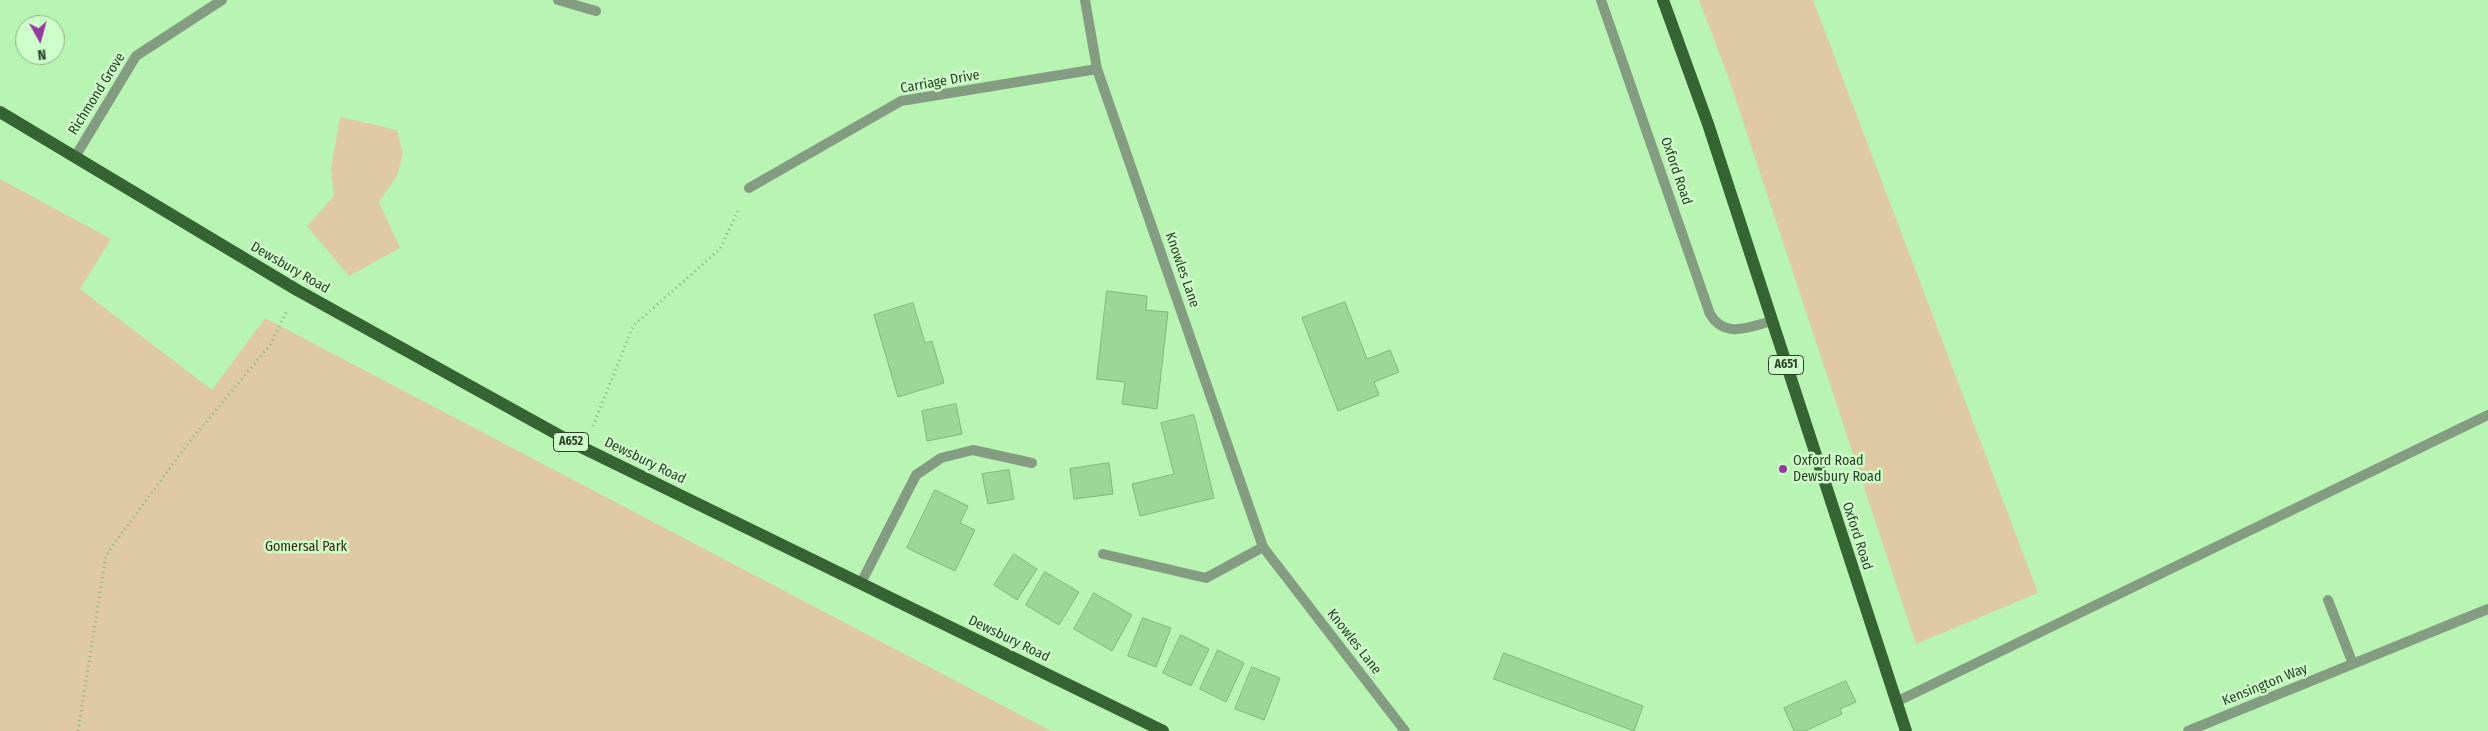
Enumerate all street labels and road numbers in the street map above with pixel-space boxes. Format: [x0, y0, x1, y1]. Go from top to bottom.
street label: Richmond Grove [65, 50, 129, 138]
street label: Carriage Drive [899, 67, 981, 97]
street label: Oxford Road [1657, 135, 1695, 207]
street label: Knowles Lane [1161, 230, 1203, 310]
street label: Dewsbury Road [248, 239, 332, 297]
road number: A651 [1768, 356, 1804, 374]
road number: A652 [554, 432, 588, 452]
street label: Dewsbury Road [602, 434, 688, 488]
street label: Oxford Road [1838, 500, 1876, 572]
street label: Knowles Lane [1323, 606, 1385, 678]
street label: Dewsbury Road [966, 612, 1052, 666]
street label: Kensington Way [2220, 660, 2310, 710]

